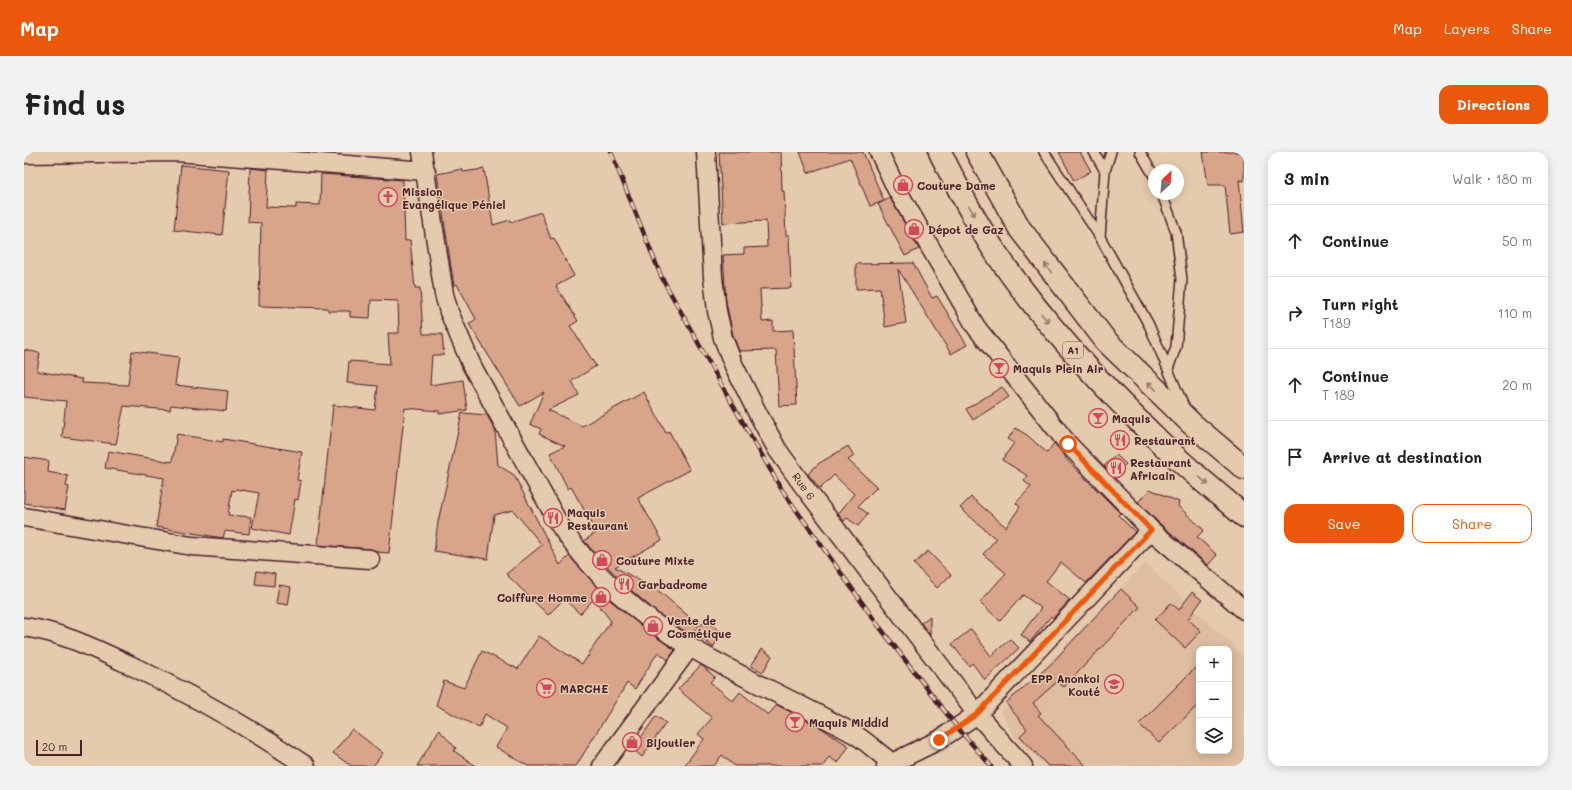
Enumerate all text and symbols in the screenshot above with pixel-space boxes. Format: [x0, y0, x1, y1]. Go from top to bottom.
text: Map [20, 16, 59, 41]
text: Map [1393, 19, 1422, 38]
text: Layers [1444, 19, 1490, 38]
text: Share [1512, 19, 1552, 38]
button: Directions [1439, 85, 1548, 124]
text: Find us [24, 86, 125, 122]
north arrow [1148, 164, 1184, 200]
text: 3 min [1284, 167, 1329, 189]
text: Walk · 180 m [1452, 170, 1532, 187]
shop icon: Couture Dame [892, 174, 914, 196]
place label: Couture Dame [917, 178, 996, 193]
place label: Mission Evangélique Péniel [402, 184, 505, 212]
church icon: Mission Evangélique Péniel [377, 186, 399, 208]
one-way arrow [968, 205, 976, 217]
shop icon: Dépot de Gaz [903, 218, 925, 240]
place label: Dépot de Gaz [928, 222, 1004, 237]
icon: ahead [1284, 230, 1306, 252]
text: Continue [1322, 231, 1389, 251]
text: 50 m [1502, 232, 1532, 249]
one-way arrow [1044, 262, 1052, 273]
text: Turn right [1322, 294, 1399, 314]
icon: right [1284, 302, 1306, 324]
text: 110 m [1498, 304, 1532, 321]
one-way arrow [1040, 313, 1050, 323]
text: T189 [1322, 314, 1351, 331]
road number: A1 [1063, 342, 1083, 358]
bar icon: Maquis Plein Air [988, 357, 1010, 379]
place label: Maquis Plein Air [1013, 361, 1104, 376]
text: Continue [1322, 366, 1389, 386]
icon: ahead [1284, 374, 1306, 396]
text: 20 m [1502, 376, 1532, 393]
one-way arrow [1147, 381, 1157, 391]
text: T 189 [1322, 386, 1355, 403]
bar icon: Maquis [1087, 407, 1109, 429]
place label: Maquis [1112, 411, 1151, 426]
restaurant icon: Restaurant [1109, 429, 1131, 451]
place label: Restaurant [1134, 433, 1195, 448]
route start [1059, 435, 1077, 453]
icon: arrive [1284, 446, 1306, 468]
text: Arrive at destination [1322, 447, 1482, 467]
place label: Restaurant Africain [1130, 455, 1191, 483]
restaurant icon: Restaurant Africain [1105, 457, 1127, 479]
street label: Rue 6 [789, 469, 819, 503]
one-way arrow [1199, 476, 1209, 486]
button: Save [1284, 504, 1404, 543]
button: Share [1412, 504, 1532, 543]
place label: Maquis Restaurant [567, 505, 628, 533]
restaurant icon: Maquis Restaurant [542, 507, 564, 529]
shop icon: Couture Mixte [591, 549, 613, 571]
place label: Couture Mixte [616, 553, 695, 568]
restaurant icon: Garbadrome [613, 573, 635, 595]
place label: Garbadrome [638, 577, 708, 592]
shop icon: Coiffure Homme [590, 586, 612, 608]
place label: Coiffure Homme [497, 590, 587, 605]
place label: Vente de Cosmétique [667, 613, 732, 641]
shop icon: Vente de Cosmétique [642, 615, 664, 637]
map controls [1196, 646, 1232, 754]
button: + [1196, 646, 1232, 682]
place label: EPP Anonkoi Kouté [1031, 671, 1100, 699]
school or university icon: EPP Anonkoi Kouté [1103, 673, 1125, 695]
supermarket icon: MARCHE [535, 677, 557, 699]
place label: MARCHE [560, 681, 608, 696]
button: − [1196, 682, 1232, 718]
bar icon: Maquis Middid [784, 711, 806, 733]
place label: Maquis Middid [809, 715, 889, 730]
button: layers [1196, 718, 1232, 754]
shop icon: Bijoutier [621, 731, 643, 753]
route end [930, 731, 948, 749]
place label: Bijoutier [646, 735, 695, 750]
scale bar [36, 738, 82, 757]
text: 20 m [42, 739, 67, 754]

